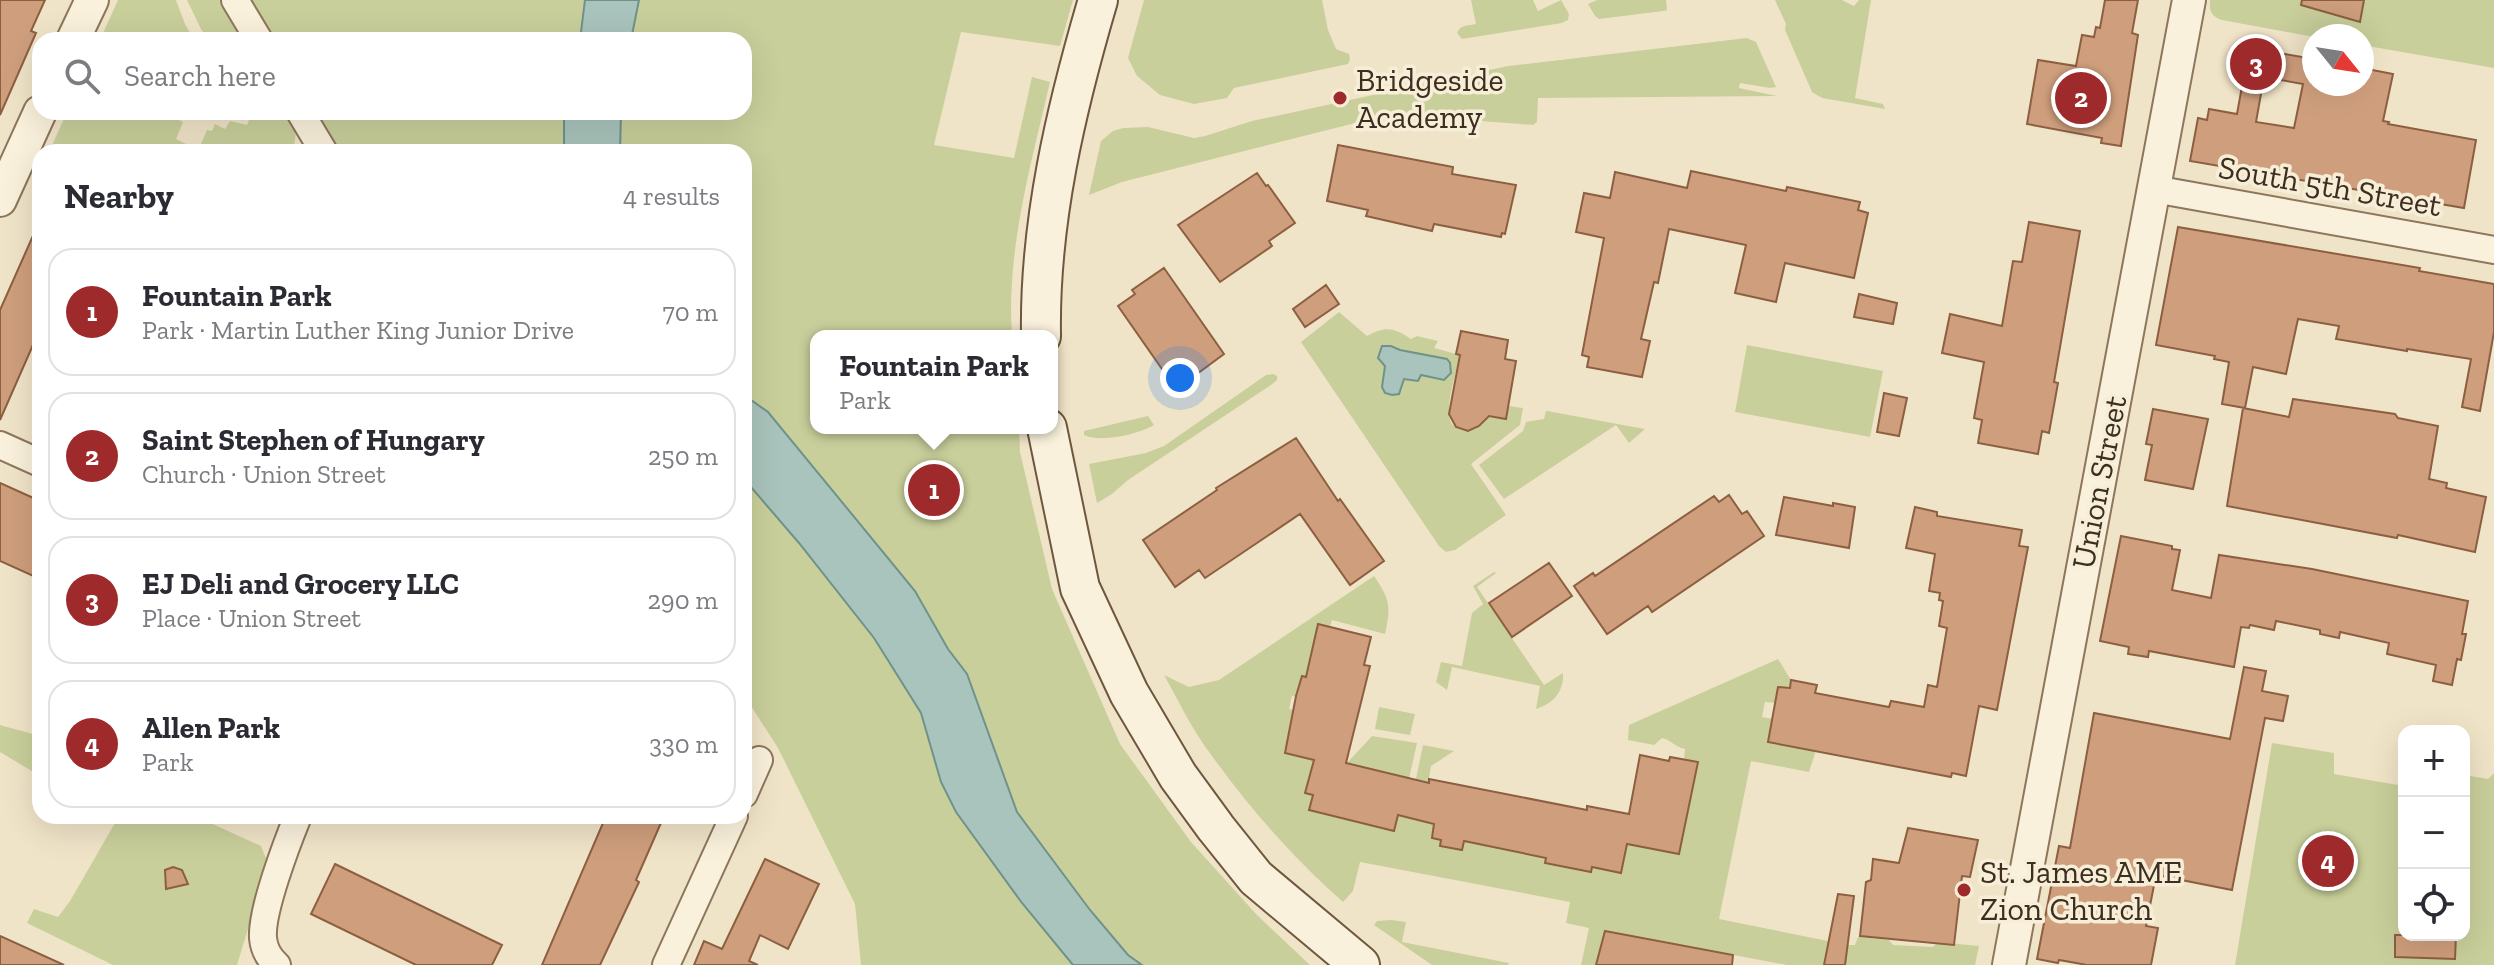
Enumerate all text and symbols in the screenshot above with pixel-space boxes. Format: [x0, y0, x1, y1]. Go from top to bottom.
north arrow [2302, 24, 2374, 96]
search box [32, 32, 752, 120]
pin: 3 [2230, 34, 2282, 94]
icon: search [60, 54, 104, 98]
text: Search here [124, 58, 276, 94]
place label: Bridgeside Academy [1356, 61, 1503, 136]
pin: 2 [2055, 68, 2107, 128]
marker: Bridgeside Academy [1331, 89, 1349, 107]
street label: South 5th Street [2216, 148, 2445, 224]
text: Nearby [64, 176, 174, 217]
text: 4 results [623, 180, 720, 212]
text: Fountain Park [142, 278, 332, 314]
text: 1 [87, 296, 97, 328]
text: 70 m [662, 296, 718, 328]
text: Park · Martin Luther King Junior Drive [142, 314, 574, 346]
popup [810, 330, 1058, 434]
text: Fountain Park [839, 348, 1029, 384]
your location [1160, 358, 1200, 398]
text: Park [839, 384, 891, 416]
street label: Union Street [2064, 392, 2134, 572]
text: Saint Stephen of Hungary [142, 422, 485, 458]
text: 2 [85, 440, 99, 472]
text: 250 m [648, 440, 718, 472]
text: Church · Union Street [142, 458, 386, 490]
pin: 1 [908, 460, 960, 520]
text: EJ Deli and Grocery LLC [142, 566, 459, 602]
text: 3 [85, 584, 99, 616]
text: 290 m [647, 584, 718, 616]
text: Place · Union Street [142, 602, 361, 634]
text: Allen Park [142, 710, 280, 746]
map controls [2398, 725, 2470, 941]
button: + [2398, 725, 2470, 797]
text: 4 [85, 728, 99, 760]
text: 330 m [649, 728, 718, 760]
text: Park [142, 746, 194, 778]
button: − [2398, 797, 2470, 869]
pin: 4 [2302, 831, 2354, 891]
place label: St. James AME Zion Church [1980, 853, 2182, 928]
button: locate [2398, 869, 2470, 941]
marker: St. James AME Zion Church [1955, 881, 1973, 899]

